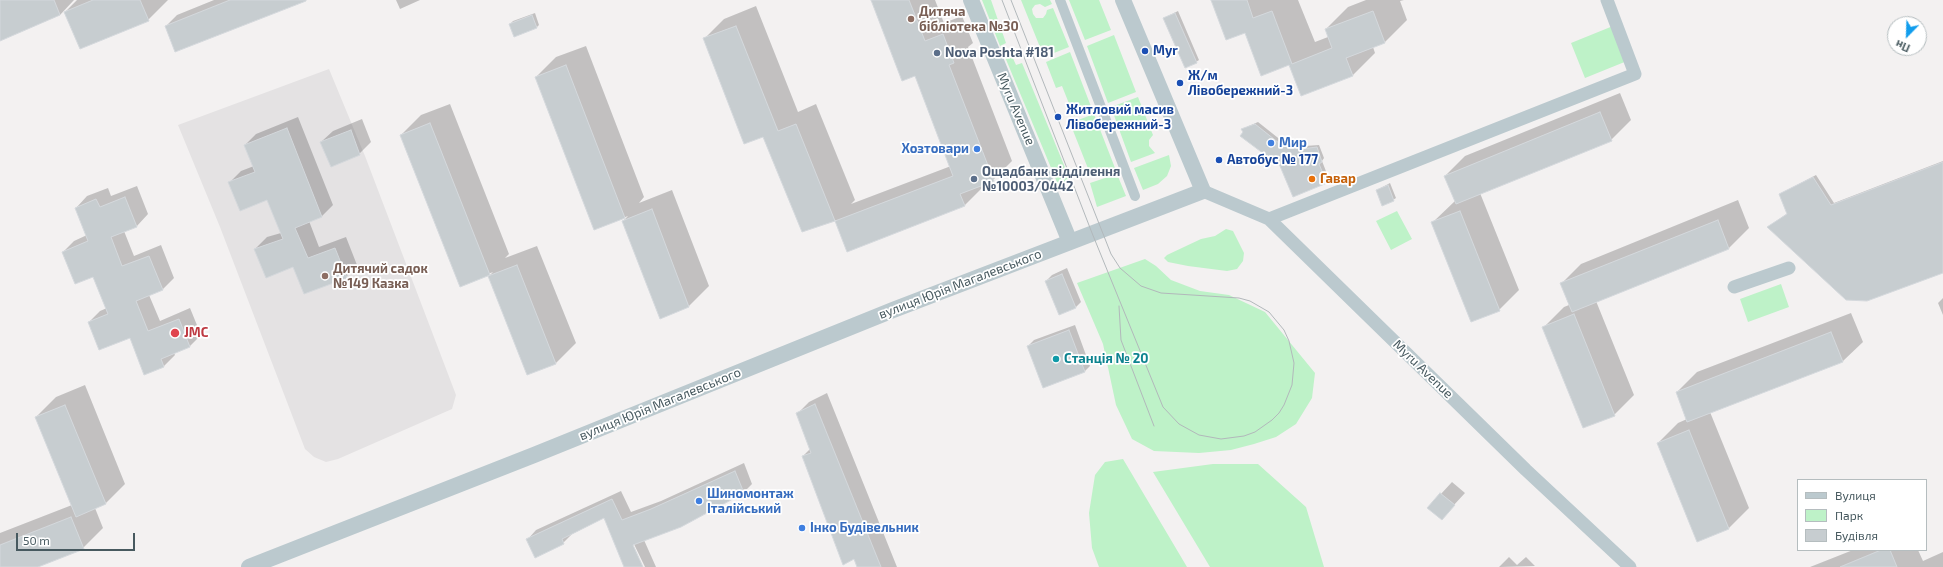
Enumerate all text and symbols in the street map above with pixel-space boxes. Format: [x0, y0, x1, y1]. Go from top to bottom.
place label: Дитяча бібліотека №30 [919, 4, 1019, 35]
marker: Дитяча бібліотека №30 [906, 14, 916, 24]
north arrow [1887, 16, 1927, 56]
text: Пн [1893, 38, 1912, 55]
place label: Myr [1153, 43, 1178, 59]
place label: Nova Poshta #181 [945, 45, 1054, 61]
marker: Myr [1140, 46, 1150, 56]
marker: Nova Poshta #181 [932, 48, 942, 58]
place label: Ж/м Лівобережний-3 [1188, 68, 1293, 99]
street label: Myru Avenue [994, 70, 1038, 148]
marker: Ж/м Лівобережний-3 [1175, 78, 1185, 88]
place label: Житловий масив Лівобережний-3 [1066, 102, 1174, 133]
marker: Житловий масив Лівобережний-3 [1053, 112, 1063, 122]
place label: Мир [1279, 135, 1307, 151]
marker: Мир [1266, 138, 1276, 148]
place label: Хозтовари [902, 141, 969, 157]
marker: Хозтовари [972, 144, 982, 154]
place label: Автобус № 177 [1227, 152, 1318, 168]
marker: Автобус № 177 [1214, 155, 1224, 165]
place label: Ощадбанк відділення №10003/0442 [982, 164, 1120, 195]
place label: Гавар [1320, 171, 1356, 187]
marker: Ощадбанк відділення №10003/0442 [969, 174, 979, 184]
marker: Гавар [1307, 174, 1317, 184]
street label: вулиця Юрія Магалевського [876, 246, 1044, 322]
place label: Дитячий садок №149 Казка [333, 261, 428, 292]
marker: Дитячий садок №149 Казка [320, 271, 330, 281]
place label: JMC [184, 325, 208, 341]
marker: JMC [169, 327, 181, 339]
street label: Myru Avenue [1390, 337, 1456, 401]
place label: Станція № 20 [1064, 351, 1149, 367]
marker: Станція № 20 [1051, 354, 1061, 364]
street label: вулиця Юрія Магалевського [577, 364, 743, 444]
legend [1797, 479, 1927, 551]
place label: Шиномонтаж Італійський [707, 486, 794, 517]
text: Вулиця [1835, 488, 1876, 502]
marker: Шиномонтаж Італійський [694, 496, 704, 506]
text: Парк [1835, 508, 1863, 522]
place label: Інко Будівельник [810, 520, 919, 536]
marker: Інко Будівельник [797, 523, 807, 533]
scale bar [18, 525, 137, 551]
text: Будівля [1835, 528, 1878, 542]
text: 50 m [23, 533, 50, 547]

